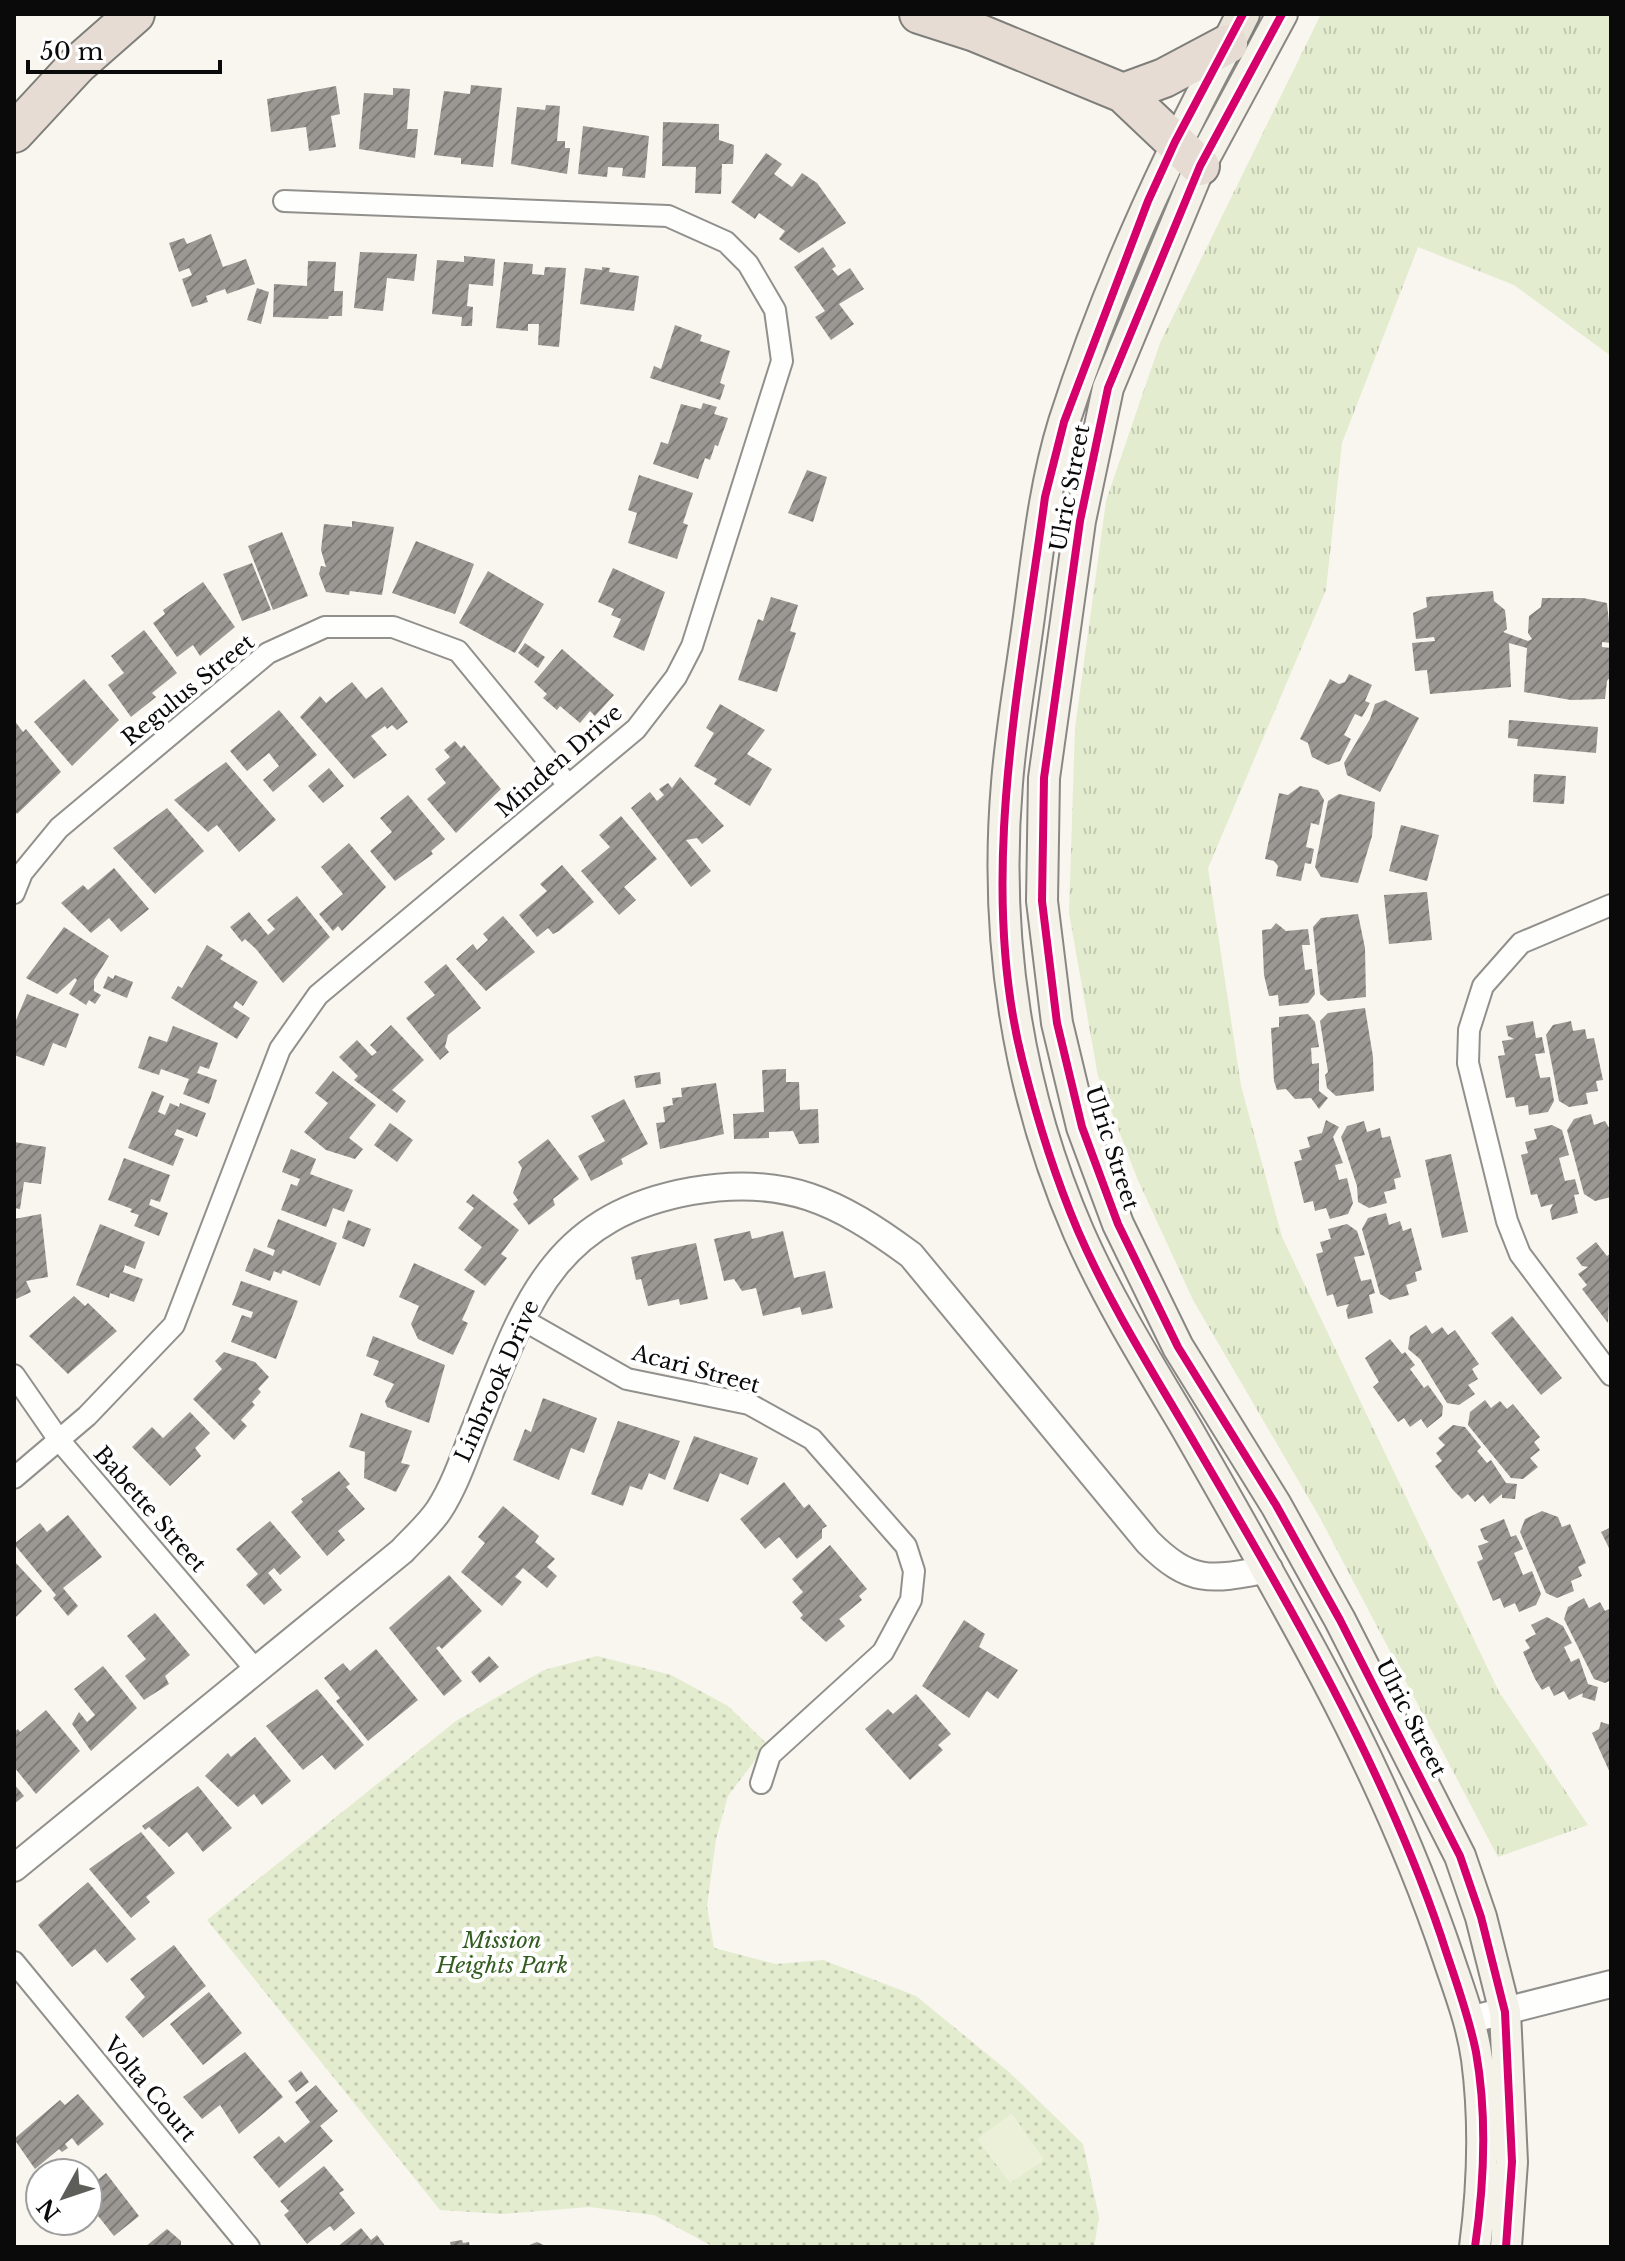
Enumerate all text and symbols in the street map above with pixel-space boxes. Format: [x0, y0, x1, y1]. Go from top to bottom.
scale bar [28, 24, 220, 74]
text: 50 m [40, 37, 104, 66]
street label: Ulric Street [1045, 422, 1096, 554]
street label: Regulus Street [117, 628, 260, 751]
street label: Minden Drive [490, 699, 628, 823]
street label: Ulric Street [1079, 1083, 1145, 1214]
street label: Linbrook Drive [449, 1296, 545, 1466]
street label: Acari Street [628, 1339, 763, 1399]
street label: Babette Street [88, 1441, 212, 1578]
street label: Ulric Street [1370, 1655, 1452, 1782]
park label: Mission Heights Park [435, 1927, 568, 1979]
street label: Volta Court [98, 2030, 202, 2148]
north arrow [24, 2157, 104, 2237]
text: N [32, 2193, 66, 2226]

